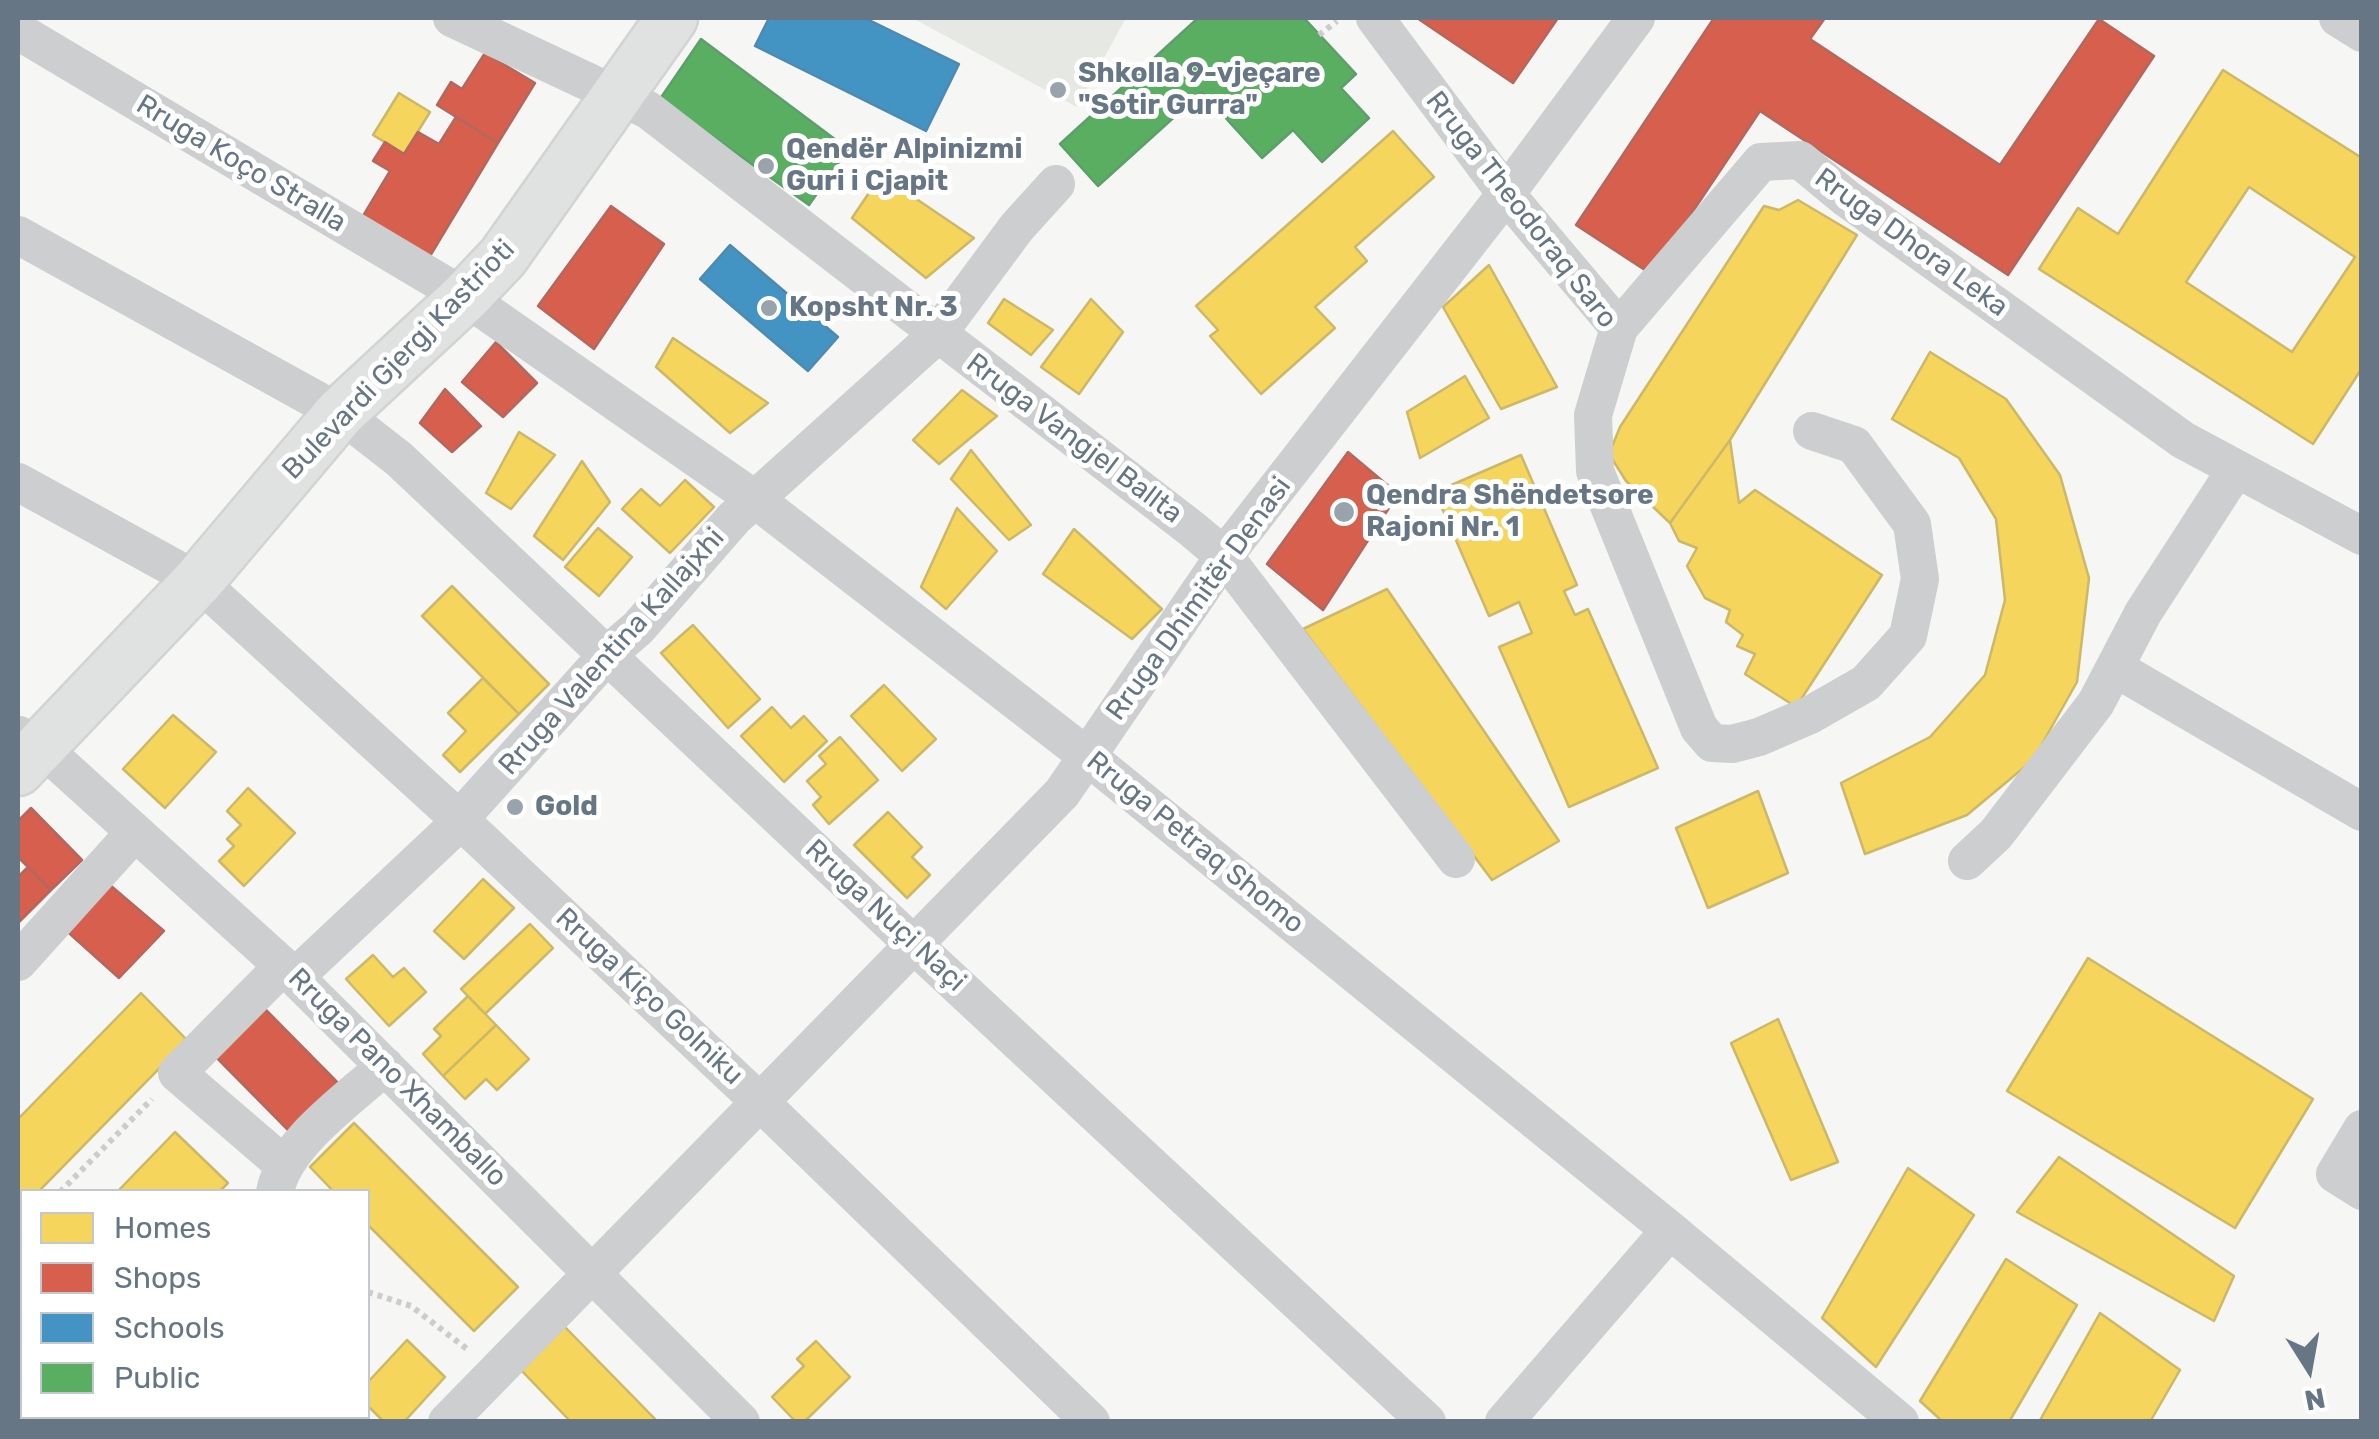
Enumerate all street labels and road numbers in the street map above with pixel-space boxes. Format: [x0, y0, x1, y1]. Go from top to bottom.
street label: Rruga Theodoraq Saro [1418, 85, 1624, 335]
street label: Rruga Koço Stralla [130, 88, 352, 240]
street label: Rruga Dhora Leka [1808, 162, 2014, 324]
street label: Bulevardi Gjergj Kastrioti [276, 233, 522, 487]
street label: Rruga Vangjel Ballta [959, 347, 1189, 531]
street label: Rruga Dhimitër Denasi [1100, 471, 1298, 727]
street label: Rruga Valentina Kallajxhi [492, 522, 732, 782]
street label: Rruga Petraq Shomo [1079, 745, 1311, 941]
street label: Rruga Nuçi Naçi [798, 833, 972, 999]
street label: Rruga Kiço Golniku [548, 902, 750, 1092]
street label: Rruga Pano Xhamballo [281, 962, 513, 1194]

